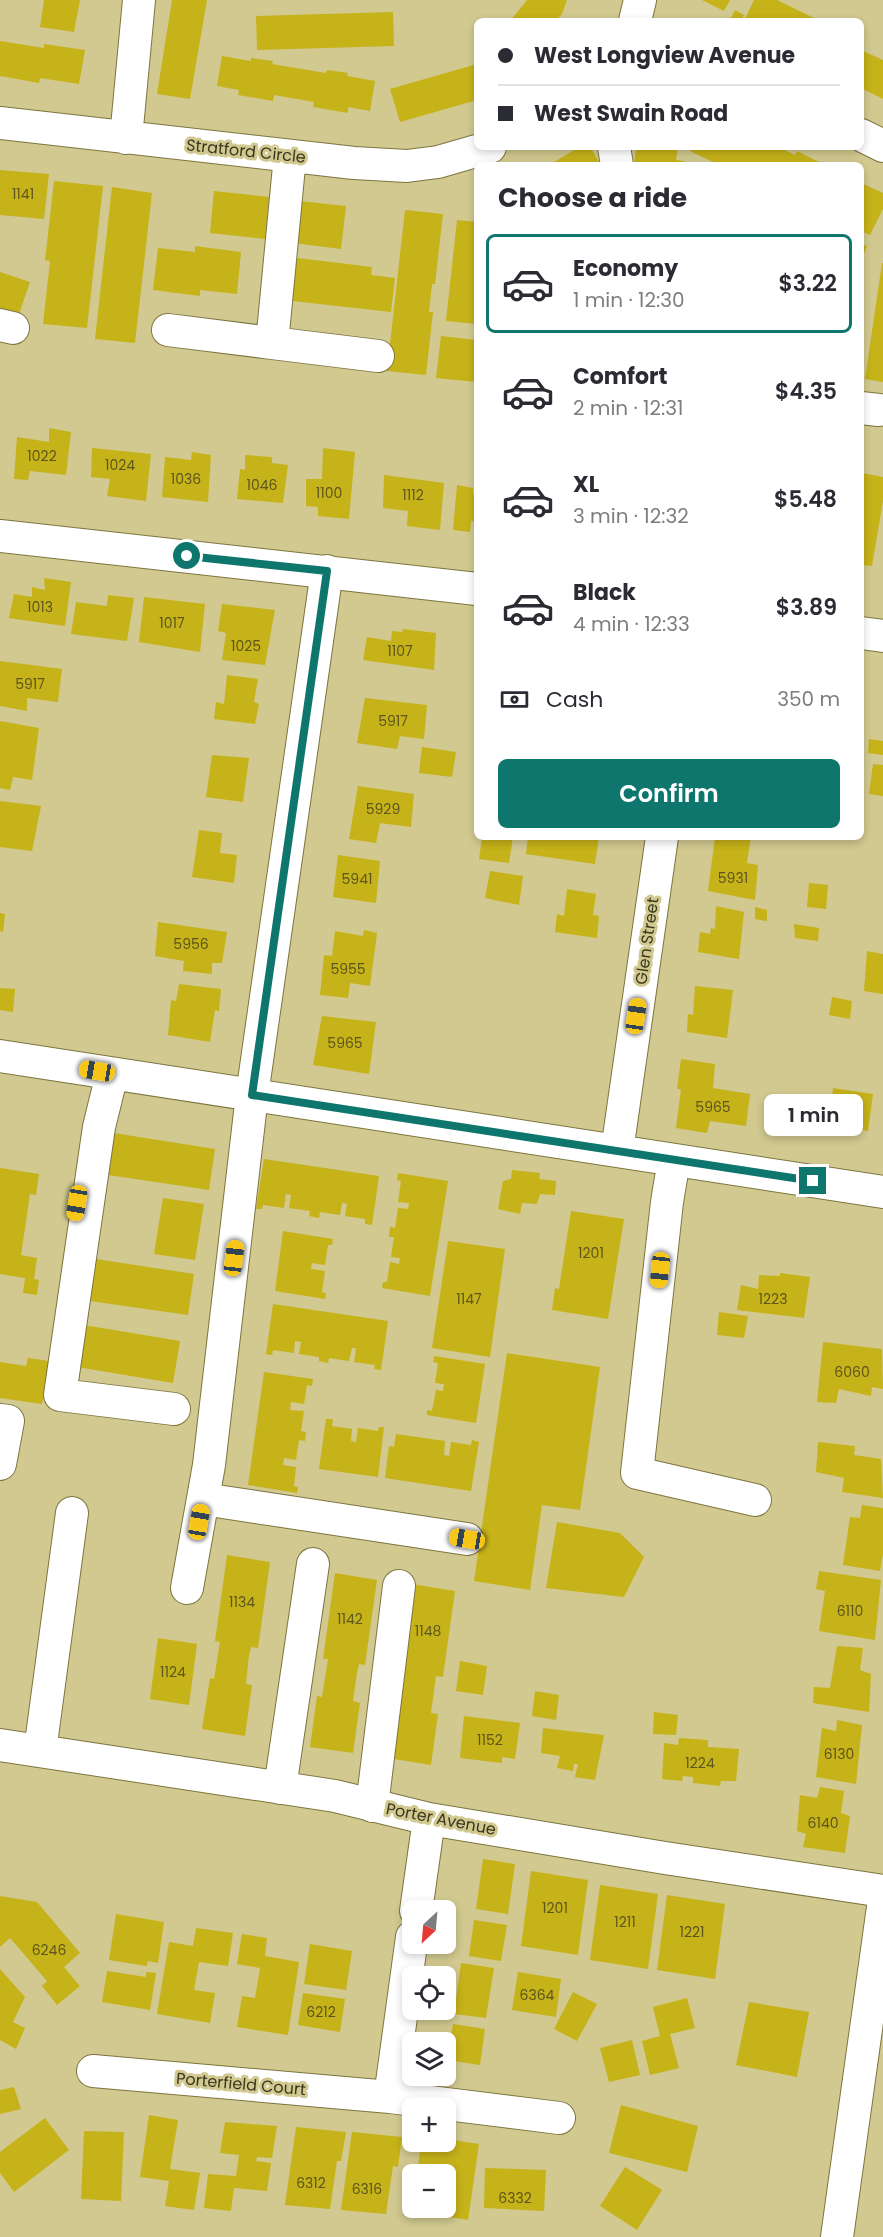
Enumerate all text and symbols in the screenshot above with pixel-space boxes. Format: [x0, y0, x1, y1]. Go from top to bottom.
text: West Longview Avenue [534, 40, 795, 71]
text: West Swain Road [534, 98, 728, 129]
street label: Stratford Circle [185, 133, 307, 169]
text: Choose a ride [498, 179, 687, 216]
house number: 1141 [12, 184, 34, 204]
text: Economy [573, 253, 678, 284]
icon: car [501, 257, 555, 311]
text: $3.22 [778, 268, 837, 299]
text: 1 min · 12:30 [573, 286, 684, 314]
text: Comfort [573, 361, 667, 392]
icon: car [501, 365, 555, 419]
text: $4.35 [775, 376, 837, 407]
text: 2 min · 12:31 [573, 394, 683, 422]
house number: 1022 [27, 446, 57, 466]
house number: 1024 [105, 455, 135, 475]
house number: 1036 [171, 469, 201, 489]
text: XL [573, 469, 599, 500]
icon: car [501, 473, 555, 527]
house number: 1046 [247, 475, 278, 495]
house number: 1100 [316, 483, 342, 503]
text: $5.48 [774, 484, 837, 515]
house number: 1112 [402, 485, 424, 505]
text: 3 min · 12:32 [573, 502, 689, 530]
route start [173, 542, 200, 569]
text: Black [573, 577, 636, 608]
icon: car [501, 581, 555, 635]
text: $3.89 [776, 592, 837, 623]
house number: 1013 [27, 597, 53, 617]
text: 4 min · 12:33 [573, 610, 690, 638]
house number: 1017 [159, 613, 185, 633]
house number: 1025 [231, 636, 261, 656]
house number: 1107 [387, 641, 413, 661]
house number: 5917 [15, 674, 45, 694]
icon: cash [498, 683, 531, 716]
text: Cash [546, 684, 603, 715]
text: 350 m [777, 685, 840, 713]
house number: 5917 [378, 711, 408, 731]
button: Confirm [498, 759, 840, 828]
house number: 5929 [366, 799, 400, 819]
house number: 5931 [718, 868, 748, 888]
house number: 5941 [342, 869, 372, 889]
street label: Glen Street [630, 896, 665, 986]
house number: 5956 [173, 934, 209, 954]
house number: 5955 [330, 959, 366, 979]
car [625, 997, 647, 1035]
house number: 5965 [327, 1033, 363, 1053]
car [78, 1059, 116, 1083]
callout: 1 min [764, 1094, 862, 1136]
house number: 5965 [695, 1097, 731, 1117]
text: 1 min [788, 1101, 839, 1129]
route end [799, 1167, 826, 1194]
car [65, 1184, 89, 1222]
car [223, 1239, 245, 1277]
house number: 1201 [578, 1243, 604, 1263]
car [649, 1251, 671, 1289]
house number: 1147 [456, 1289, 482, 1309]
house number: 1223 [759, 1289, 787, 1309]
house number: 6060 [834, 1362, 870, 1382]
car [187, 1503, 211, 1541]
car [448, 1527, 486, 1551]
house number: 1134 [229, 1592, 255, 1612]
house number: 6110 [837, 1601, 863, 1621]
house number: 1142 [337, 1609, 363, 1629]
house number: 1148 [415, 1621, 441, 1641]
house number: 1124 [160, 1662, 186, 1682]
house number: 1152 [477, 1730, 503, 1750]
house number: 6130 [824, 1744, 854, 1764]
house number: 1224 [685, 1753, 715, 1773]
street label: Porter Avenue [384, 1797, 498, 1841]
house number: 6140 [808, 1813, 838, 1833]
house number: 1201 [542, 1898, 568, 1918]
north arrow [402, 1900, 456, 1954]
map controls [402, 1900, 456, 2218]
house number: 1211 [614, 1912, 636, 1932]
house number: 1221 [679, 1922, 705, 1942]
house number: 6246 [32, 1940, 66, 1960]
button: locate [402, 1966, 456, 2020]
house number: 6364 [520, 1985, 555, 2005]
house number: 6212 [306, 2002, 336, 2022]
button: layers [402, 2032, 456, 2086]
street label: Porterfield Court [175, 2067, 307, 2101]
button: + [402, 2098, 456, 2152]
button: − [402, 2164, 456, 2218]
house number: 6312 [296, 2173, 326, 2193]
house number: 6316 [352, 2179, 382, 2199]
house number: 6332 [498, 2188, 532, 2208]

